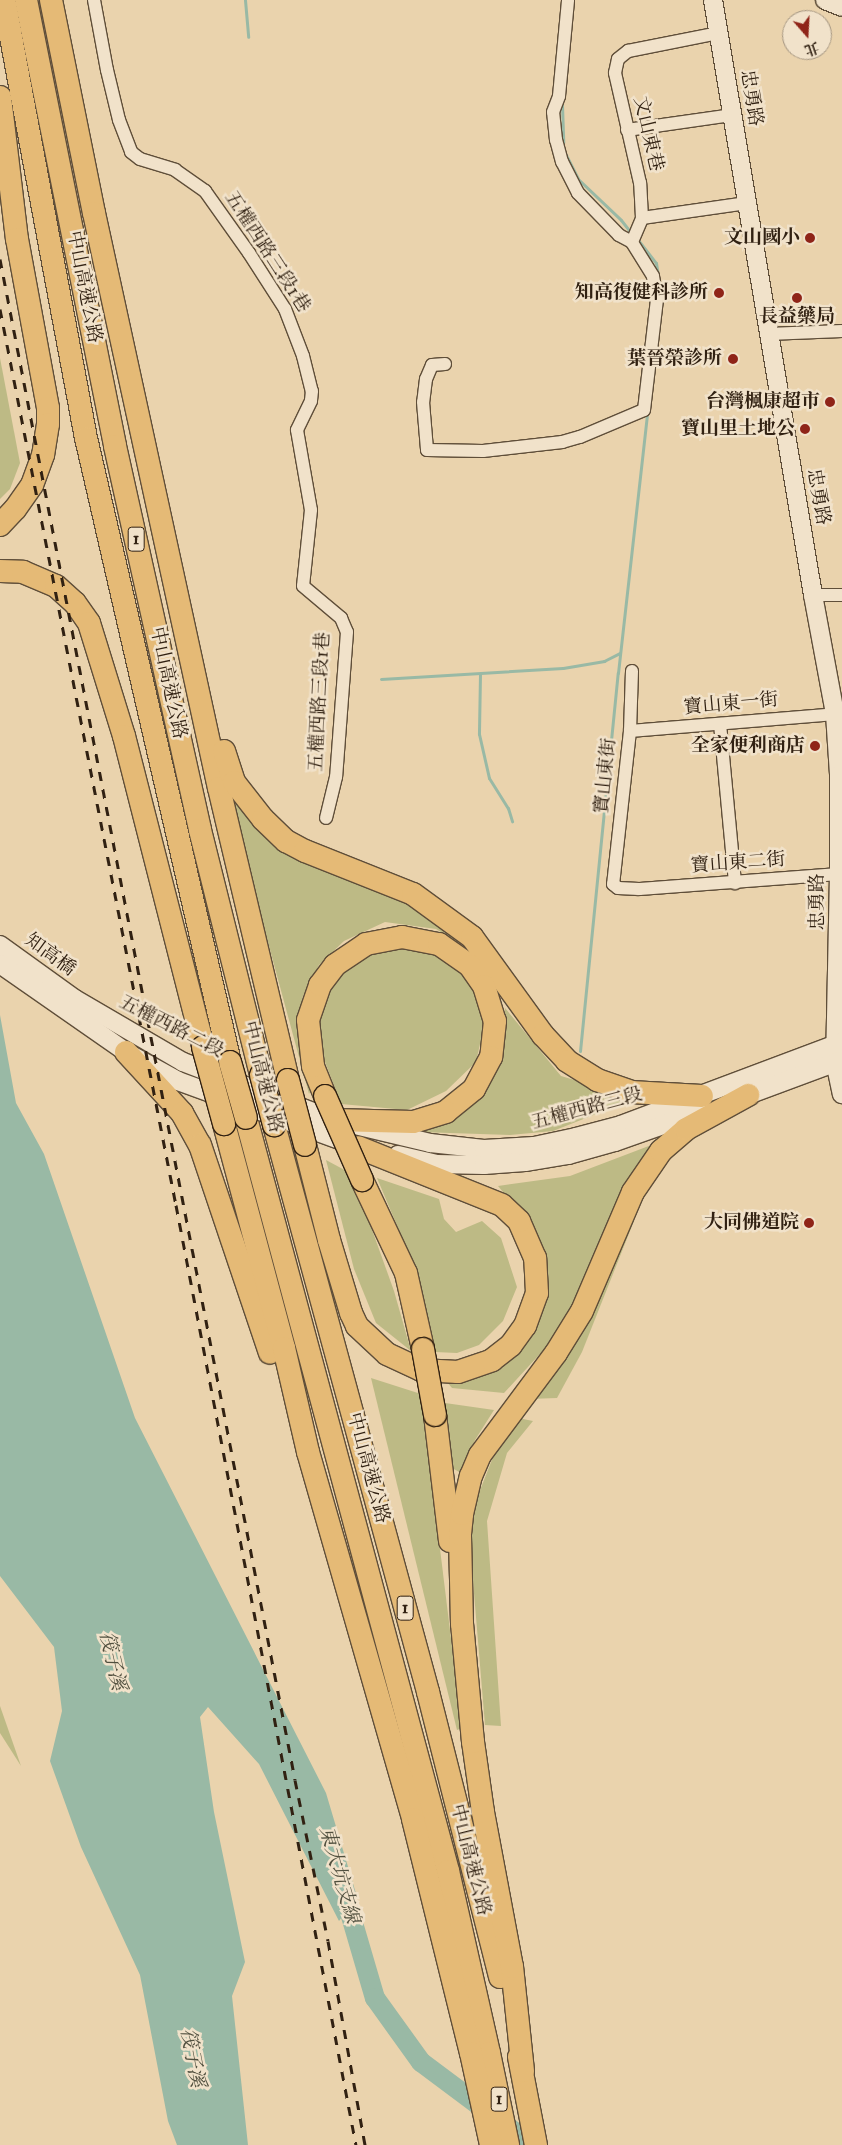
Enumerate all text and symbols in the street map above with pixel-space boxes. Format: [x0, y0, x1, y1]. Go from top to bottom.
north arrow [782, 10, 832, 60]
text: 北 [802, 37, 821, 59]
street label: 忠勇路 [735, 68, 767, 128]
street label: 文山東巷 [628, 94, 668, 174]
street label: 五權西路三段1巷 [219, 187, 315, 317]
place label: 文山國小 [724, 227, 800, 249]
street label: 中山高速公路 [62, 229, 106, 345]
marker: 文山國小 [804, 232, 816, 244]
place label: 知高復健科診所 [575, 282, 708, 304]
marker: 知高復健科診所 [712, 286, 726, 300]
marker: 長益藥局 [791, 292, 803, 304]
place label: 長益藥局 [759, 306, 835, 328]
place label: 葉晉榮診所 [627, 348, 722, 370]
marker: 葉晉榮診所 [726, 352, 740, 366]
place label: 台灣楓康超市 [706, 391, 820, 413]
marker: 台灣楓康超市 [824, 396, 836, 408]
place label: 寶山里土地公 [681, 418, 795, 440]
marker: 寶山里土地公 [799, 423, 811, 435]
street label: 忠勇路 [802, 467, 834, 527]
road number: 1 [127, 524, 145, 554]
street label: 中山高速公路 [145, 625, 191, 741]
street label: 五權西路三段1巷 [305, 632, 335, 772]
street label: 寶山東一街 [683, 689, 779, 719]
place label: 全家便利商店 [691, 735, 805, 757]
street label: 寶山東街 [591, 737, 621, 815]
marker: 全家便利商店 [809, 740, 821, 752]
street label: 寶山東二街 [690, 848, 786, 878]
street label: 忠勇路 [807, 874, 829, 930]
street label: 知高橋 [20, 929, 80, 981]
street label: 五權西路二段 [115, 991, 227, 1063]
street label: 中山高速公路 [237, 1019, 287, 1135]
street label: 五權西路三段 [529, 1083, 645, 1135]
place label: 大同佛道院 [704, 1212, 799, 1234]
marker: 大同佛道院 [803, 1217, 815, 1229]
street label: 中山高速公路 [342, 1410, 394, 1526]
road number: 1 [396, 1592, 414, 1624]
water label: 筏子溪 [94, 1629, 130, 1693]
street label: 中山高速公路 [445, 1802, 495, 1918]
water label: 東大坑支線 [314, 1824, 364, 1926]
water label: 筏子溪 [174, 2026, 210, 2090]
road number: 1 [490, 2084, 508, 2114]

